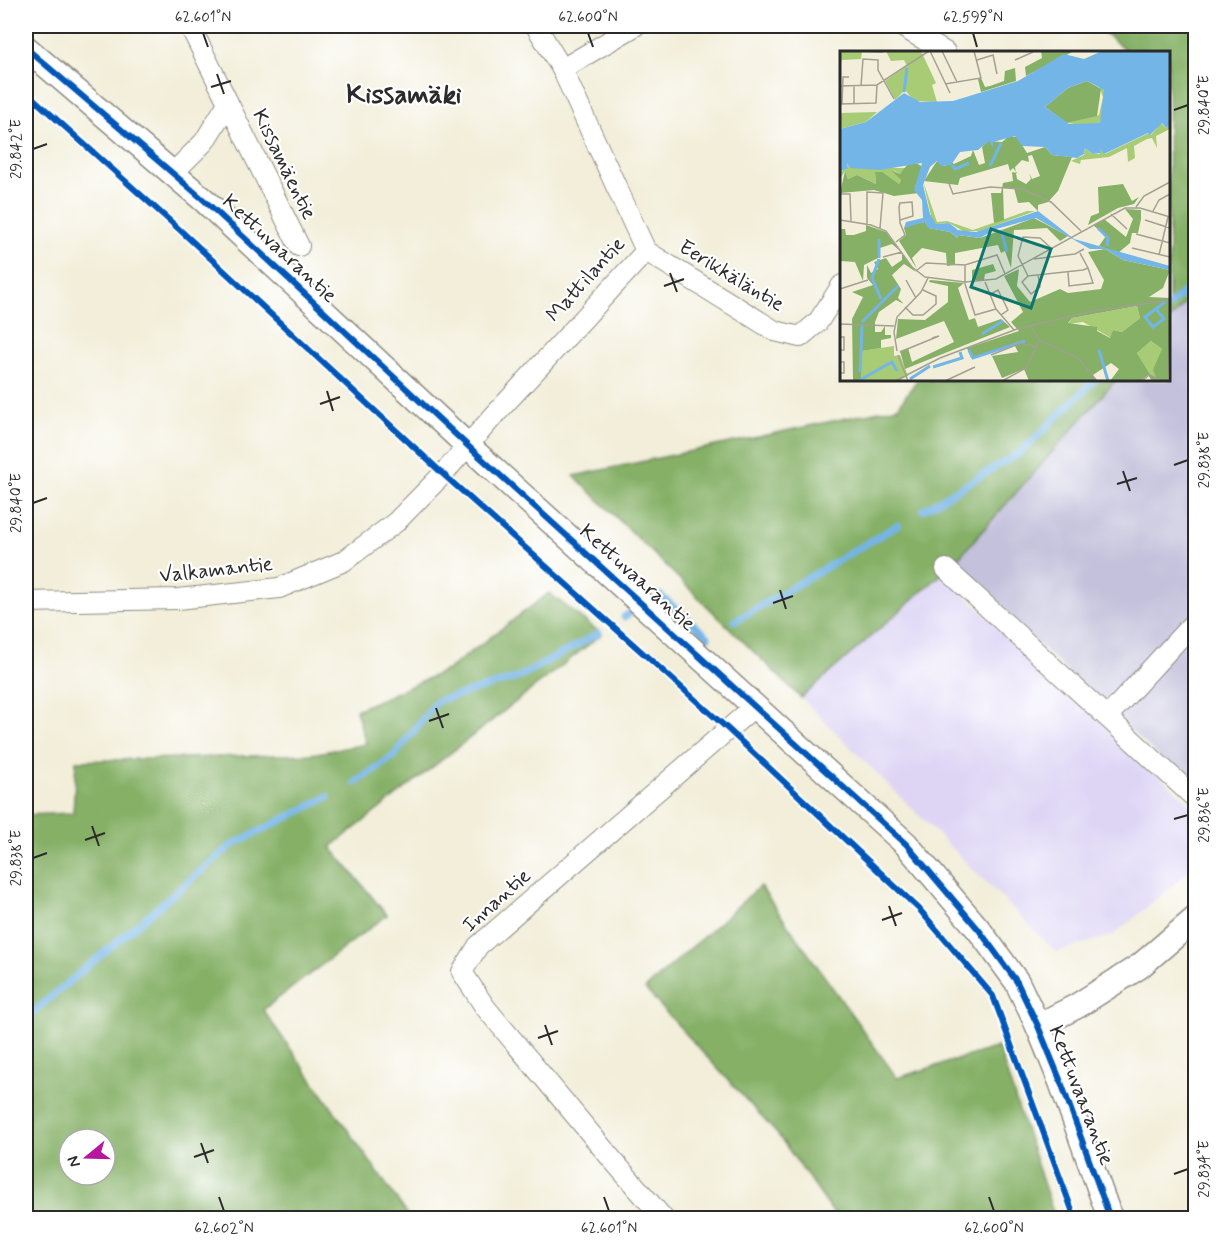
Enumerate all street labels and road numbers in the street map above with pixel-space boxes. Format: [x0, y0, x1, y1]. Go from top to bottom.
street label: Kissamäentie [245, 104, 323, 224]
street label: Kettuvaarantie [216, 188, 343, 309]
street label: Mattilantie [540, 231, 632, 328]
street label: Eerikkäläntie [674, 233, 789, 318]
street label: Kettuvaarantie [573, 518, 702, 638]
street label: Valkamantie [158, 550, 274, 590]
street label: Innantie [456, 863, 537, 939]
street label: Kettuvaarantie [1042, 1021, 1121, 1169]

